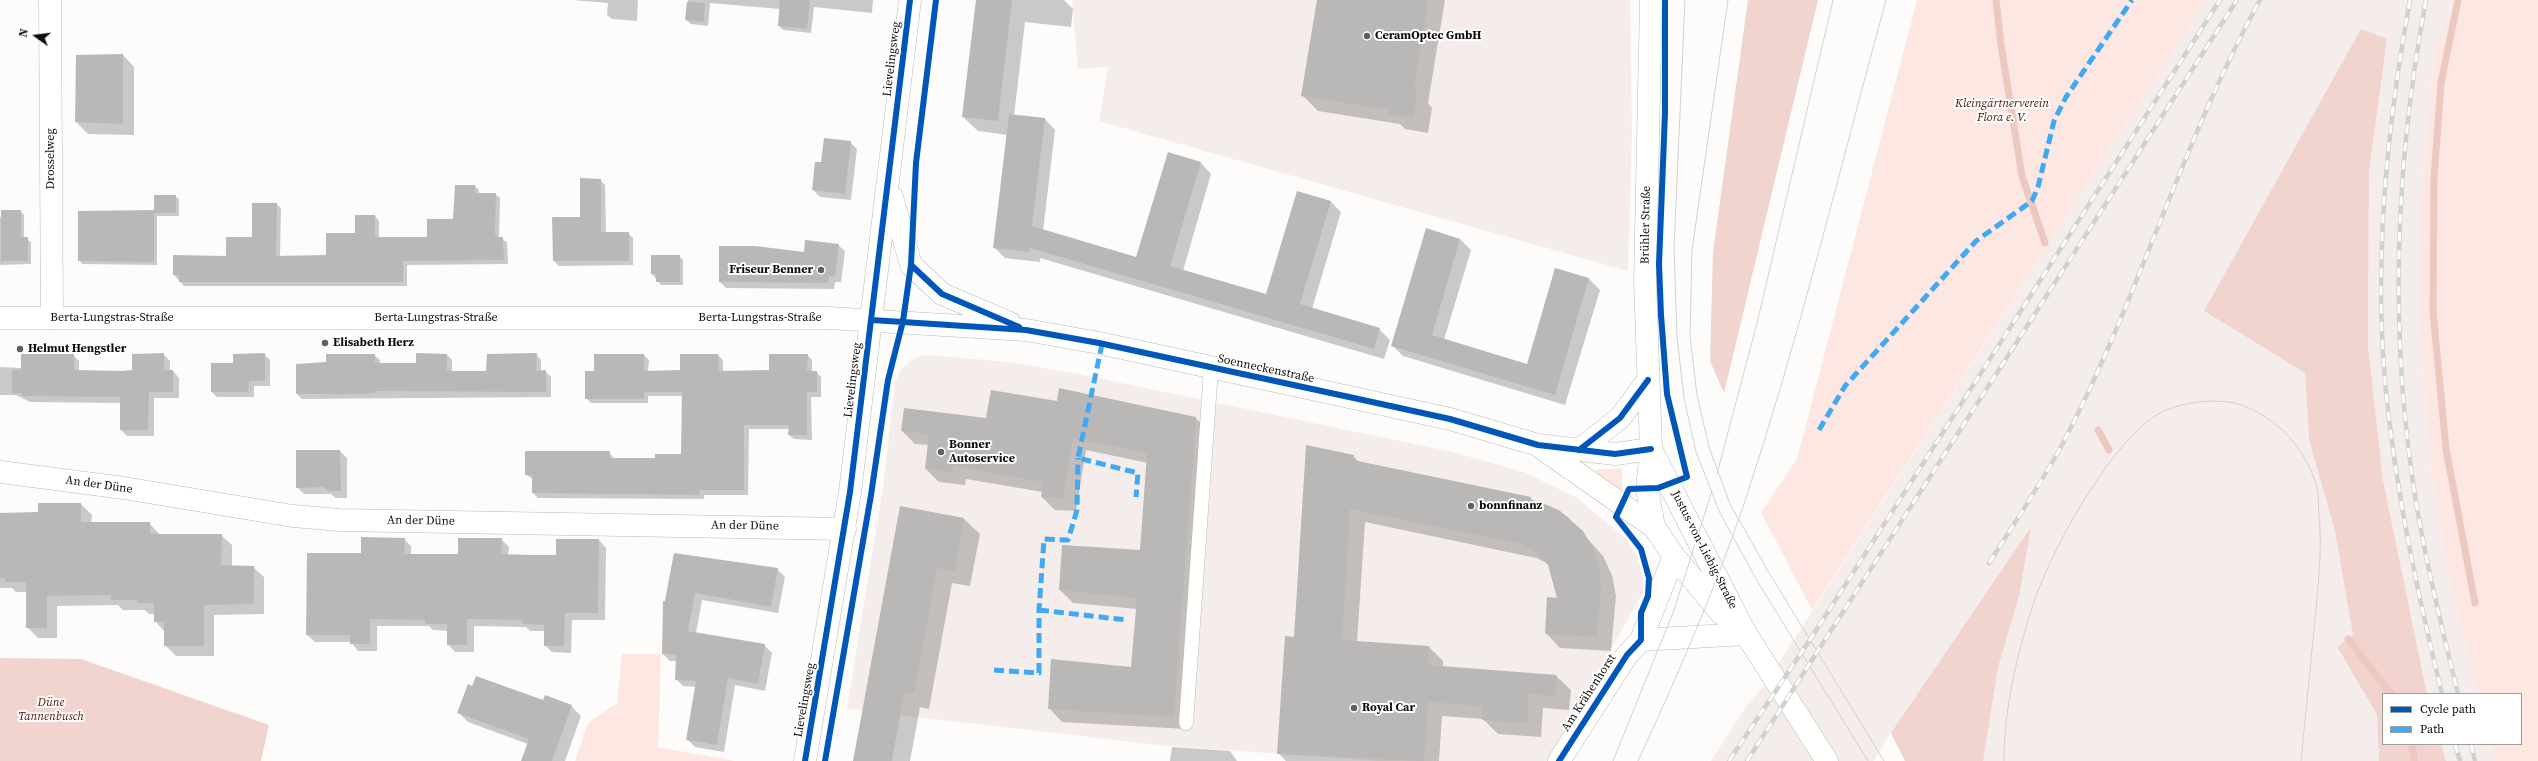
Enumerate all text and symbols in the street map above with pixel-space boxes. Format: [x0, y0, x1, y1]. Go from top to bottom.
north arrow [16, 16, 56, 56]
street label: Lievelingsweg [880, 21, 904, 97]
text: N [16, 27, 32, 39]
place label: CeramOptec GmbH [1375, 29, 1481, 43]
marker: CeramOptec GmbH [1362, 31, 1372, 41]
park label: Kleingärtnerverein Flora e. V. [1955, 97, 2049, 125]
street label: Drosselweg [44, 128, 58, 190]
street label: Brühler Straße [1638, 186, 1654, 264]
place label: Friseur Benner [729, 263, 813, 277]
marker: Friseur Benner [816, 265, 826, 275]
street label: Berta-Lungstras-Straße [50, 311, 174, 325]
street label: Berta-Lungstras-Straße [374, 311, 498, 325]
street label: Berta-Lungstras-Straße [698, 311, 822, 325]
place label: Elisabeth Herz [333, 336, 414, 350]
marker: Elisabeth Herz [320, 338, 330, 348]
place label: Helmut Hengstler [28, 342, 126, 356]
street label: Lievelingsweg [841, 342, 865, 418]
marker: Helmut Hengstler [15, 344, 25, 354]
street label: Soenneckenstraße [1216, 352, 1316, 386]
place label: Bonner Autoservice [949, 438, 1015, 466]
marker: Bonner Autoservice [936, 447, 946, 457]
street label: An der Düne [64, 473, 134, 497]
street label: Justus-von-Liebig-Straße [1668, 488, 1740, 612]
place label: bonnfinanz [1479, 499, 1542, 513]
marker: bonnfinanz [1466, 501, 1476, 511]
street label: An der Düne [387, 513, 455, 529]
street label: An der Düne [711, 518, 779, 534]
street label: Am Krähenhorst [1559, 652, 1619, 734]
street label: Lievelingsweg [791, 661, 819, 739]
legend [2382, 693, 2522, 745]
park label: Düne Tannenbusch [18, 696, 84, 724]
place label: Royal Car [1362, 701, 1415, 715]
text: Cycle path [2420, 701, 2476, 717]
marker: Royal Car [1349, 703, 1359, 713]
text: Path [2420, 721, 2444, 737]

